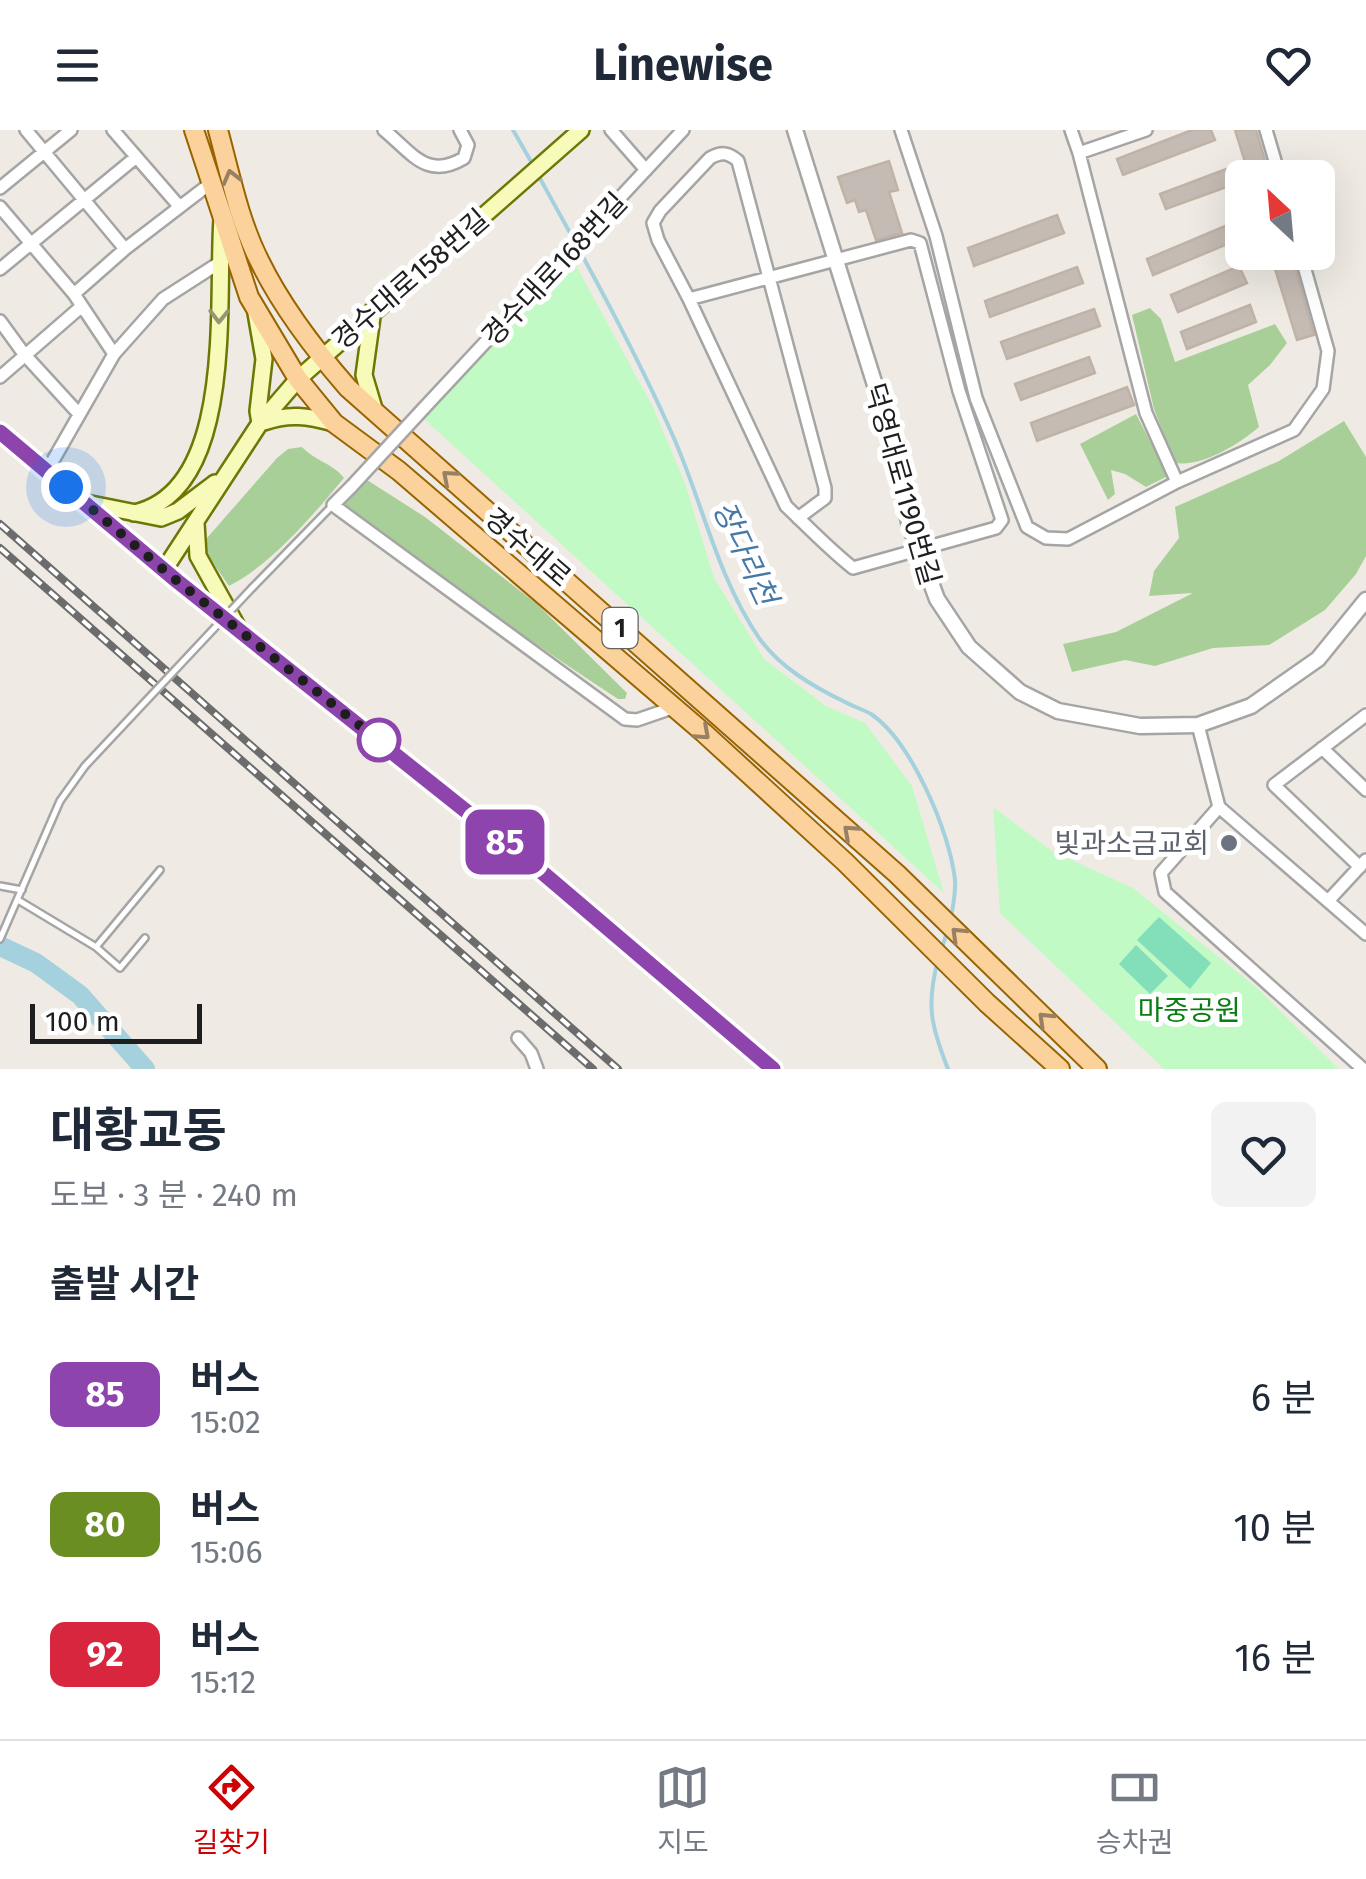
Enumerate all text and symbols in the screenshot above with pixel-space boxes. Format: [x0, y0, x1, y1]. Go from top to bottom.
icon: menu [50, 38, 105, 93]
text: Linewise [593, 38, 773, 92]
icon: heart [1261, 38, 1316, 93]
north arrow [1225, 160, 1335, 270]
map controls [1225, 160, 1335, 270]
one-way arrow [221, 169, 242, 186]
street label: 경수대로168번길 [475, 186, 634, 353]
street label: 경수대로158번길 [325, 203, 495, 356]
one-way arrow [208, 309, 229, 325]
street label: 덕영대로1190번길 [858, 379, 947, 589]
your location [41, 462, 91, 512]
one-way arrow [442, 471, 461, 489]
water label: 장다리천 [705, 495, 786, 614]
street label: 경수대로 [478, 501, 577, 594]
road number: 1 [602, 608, 638, 648]
unlabelled marker [358, 719, 400, 761]
one-way arrow [691, 721, 710, 739]
line badge: 85 [460, 810, 550, 874]
text: 85 [485, 821, 525, 863]
one-way arrow [843, 826, 862, 844]
place label: 빛과소금교회 [1054, 827, 1209, 860]
marker: 빛과소금교회 [1218, 832, 1240, 854]
one-way arrow [951, 928, 969, 946]
park label: 마중공원 [1137, 994, 1241, 1027]
scale bar [30, 999, 202, 1044]
text: 100 m [45, 1005, 120, 1038]
one-way arrow [1039, 1013, 1057, 1031]
text: 대황교동 [50, 1102, 227, 1160]
button: heart [1211, 1102, 1316, 1207]
text: 도보 · 3 분 · 240 m [50, 1176, 298, 1214]
text: 출발 시간 [50, 1261, 199, 1307]
text: 버스 [190, 1356, 260, 1402]
text: 85 [85, 1373, 125, 1415]
text: 6 분 [1251, 1375, 1316, 1421]
text: 15:02 [190, 1403, 261, 1441]
text: 버스 [190, 1486, 260, 1532]
text: 80 [85, 1503, 125, 1545]
text: 10 분 [1233, 1505, 1316, 1551]
text: 15:06 [190, 1533, 262, 1571]
text: 버스 [190, 1616, 260, 1662]
text: 92 [87, 1633, 123, 1675]
text: 16 분 [1234, 1635, 1316, 1681]
text: 15:12 [190, 1663, 256, 1701]
tab: 길찾기 [193, 1760, 270, 1860]
tab: 지도 [655, 1760, 710, 1860]
tab: 승차권 [1096, 1760, 1173, 1860]

